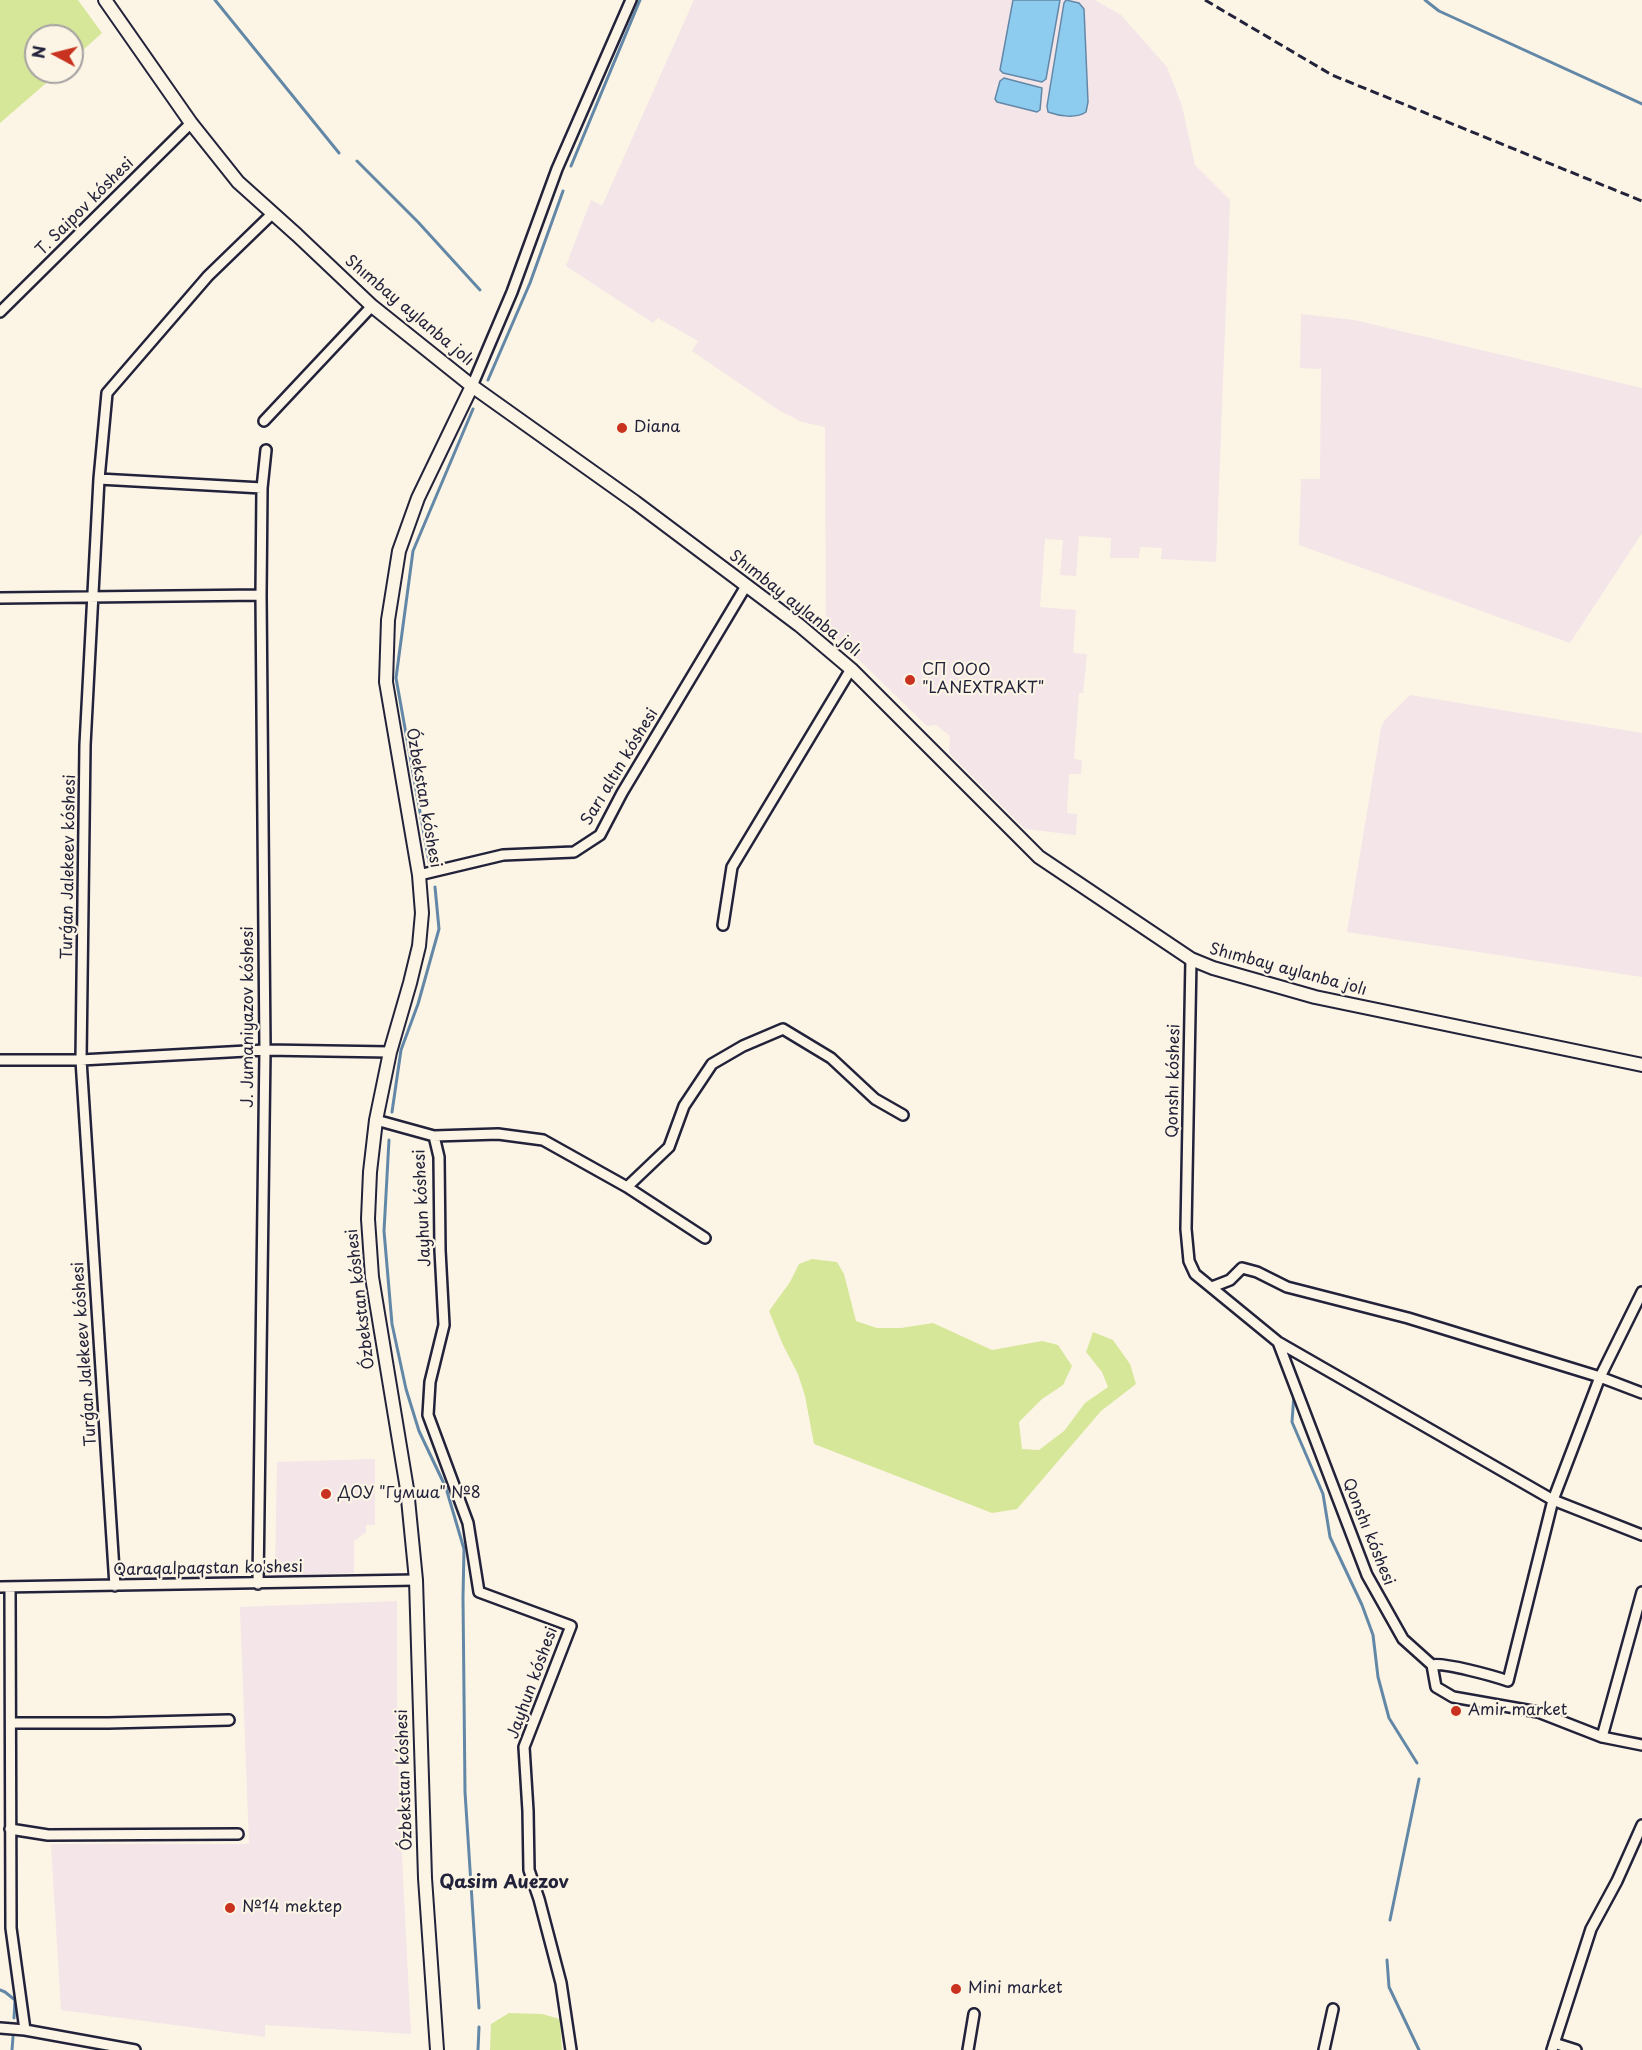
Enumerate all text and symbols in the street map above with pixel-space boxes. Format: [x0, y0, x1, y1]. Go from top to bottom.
north arrow [24, 24, 84, 84]
text: N [25, 44, 51, 60]
street label: T. Saipov kóshesi [32, 154, 138, 260]
street label: Shımbay aylanba jolı [341, 251, 477, 371]
place label: Diana [634, 418, 680, 438]
marker: Diana [615, 421, 629, 435]
street label: Shımbay aylanba jolı [725, 546, 865, 662]
place label: СП ООО "LANEXTRAKT" [922, 661, 1044, 699]
marker: СП ООО "LANEXTRAKT" [903, 673, 917, 687]
street label: Sarı altın kóshesi [578, 705, 662, 829]
street label: Ózbekstan kóshesi [401, 727, 445, 869]
street label: Turǵan Jalekeev kóshesi [58, 774, 80, 960]
street label: J. Jumaniyazov kóshesi [239, 926, 259, 1108]
street label: Shımbay aylanba jolı [1207, 940, 1369, 1000]
street label: Qonshı kóshesi [1163, 1024, 1185, 1138]
street label: Jayhun kóshesi [410, 1149, 436, 1267]
street label: Ózbekstan kóshesi [343, 1228, 379, 1370]
street label: Turǵan Jalekeev kóshesi [69, 1261, 101, 1447]
street label: Qonshı kóshesi [1338, 1476, 1398, 1588]
place label: ДОУ "Гумша" №8 [338, 1484, 481, 1504]
marker: ДОУ "Гумша" №8 [319, 1487, 333, 1501]
street label: Qaraqalpaqstan ko'shesi [113, 1558, 303, 1580]
street label: Jayhun kóshesi [504, 1625, 562, 1741]
place label: Amir market [1468, 1701, 1567, 1721]
marker: Amir market [1449, 1704, 1463, 1718]
street label: Ózbekstan kóshesi [393, 1709, 417, 1851]
district label: Qasim Auezov [439, 1872, 569, 1894]
place label: №14 mektep [242, 1898, 342, 1918]
marker: №14 mektep [223, 1901, 237, 1915]
place label: Mini market [968, 1979, 1063, 1999]
marker: Mini market [949, 1982, 963, 1996]

